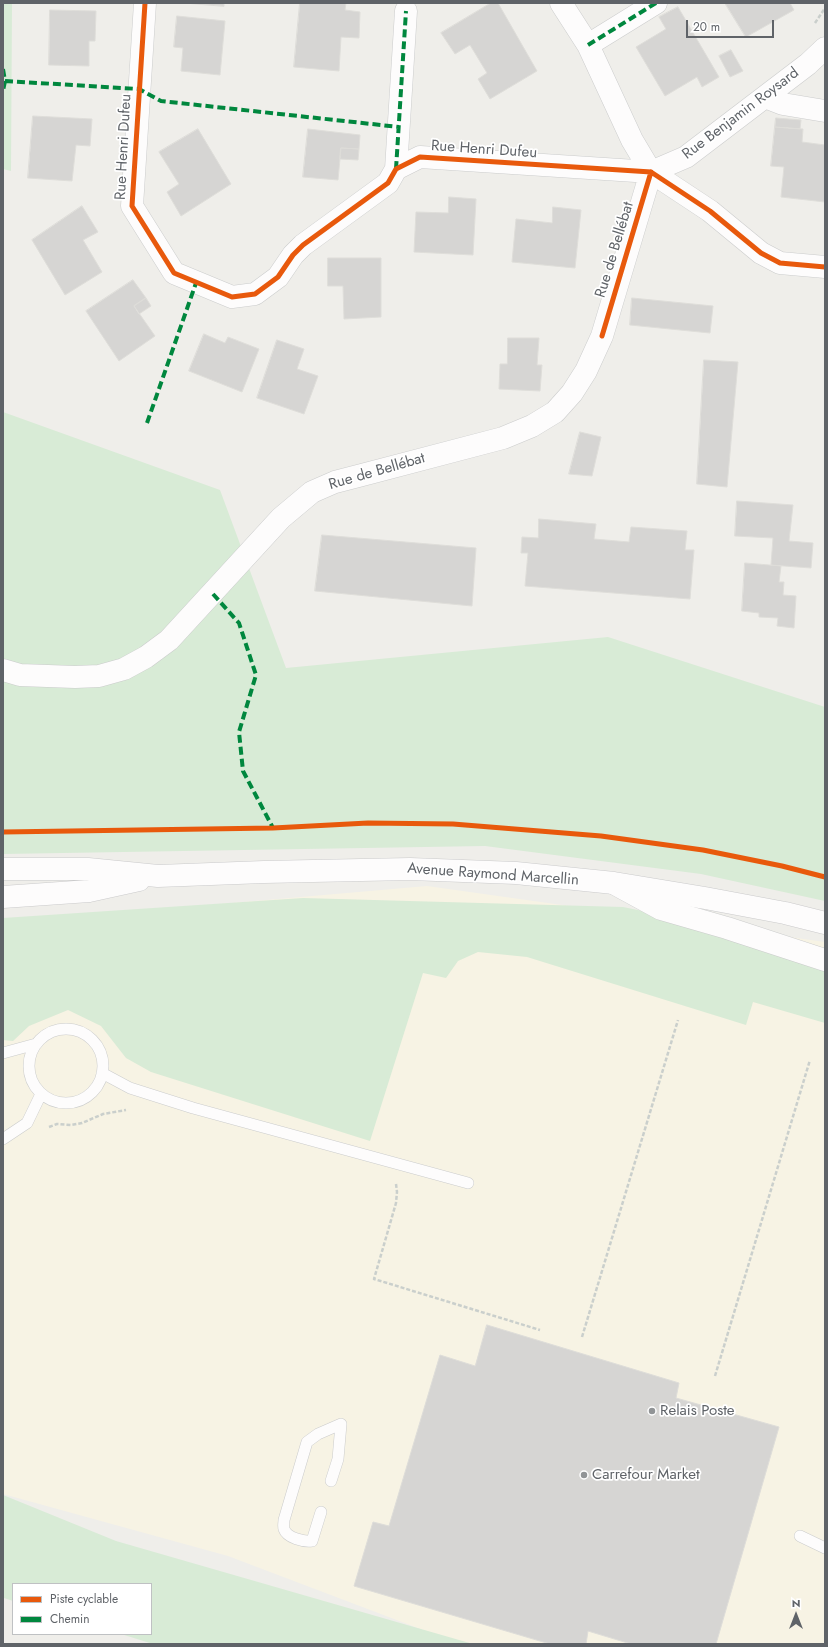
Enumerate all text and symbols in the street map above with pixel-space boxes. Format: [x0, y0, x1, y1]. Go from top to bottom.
scale bar [688, 12, 776, 38]
text: 20 m [693, 18, 720, 36]
street label: Rue Benjamin Roysard [679, 64, 803, 164]
street label: Rue Henri Dufeu [112, 93, 136, 201]
street label: Rue Henri Dufeu [430, 137, 538, 163]
street label: Rue de Bellébat [592, 200, 638, 300]
street label: Rue de Bellébat [327, 450, 427, 494]
street label: Avenue Raymond Marcellin [407, 860, 579, 890]
place label: Relais Poste [660, 1402, 735, 1420]
marker: Relais Poste [647, 1406, 657, 1416]
place label: Carrefour Market [592, 1466, 699, 1484]
marker: Carrefour Market [579, 1470, 589, 1480]
legend [12, 1583, 152, 1635]
text: Piste cyclable [50, 1590, 118, 1608]
north arrow [776, 1595, 816, 1635]
text: N [792, 1595, 800, 1611]
text: Chemin [50, 1610, 89, 1628]

